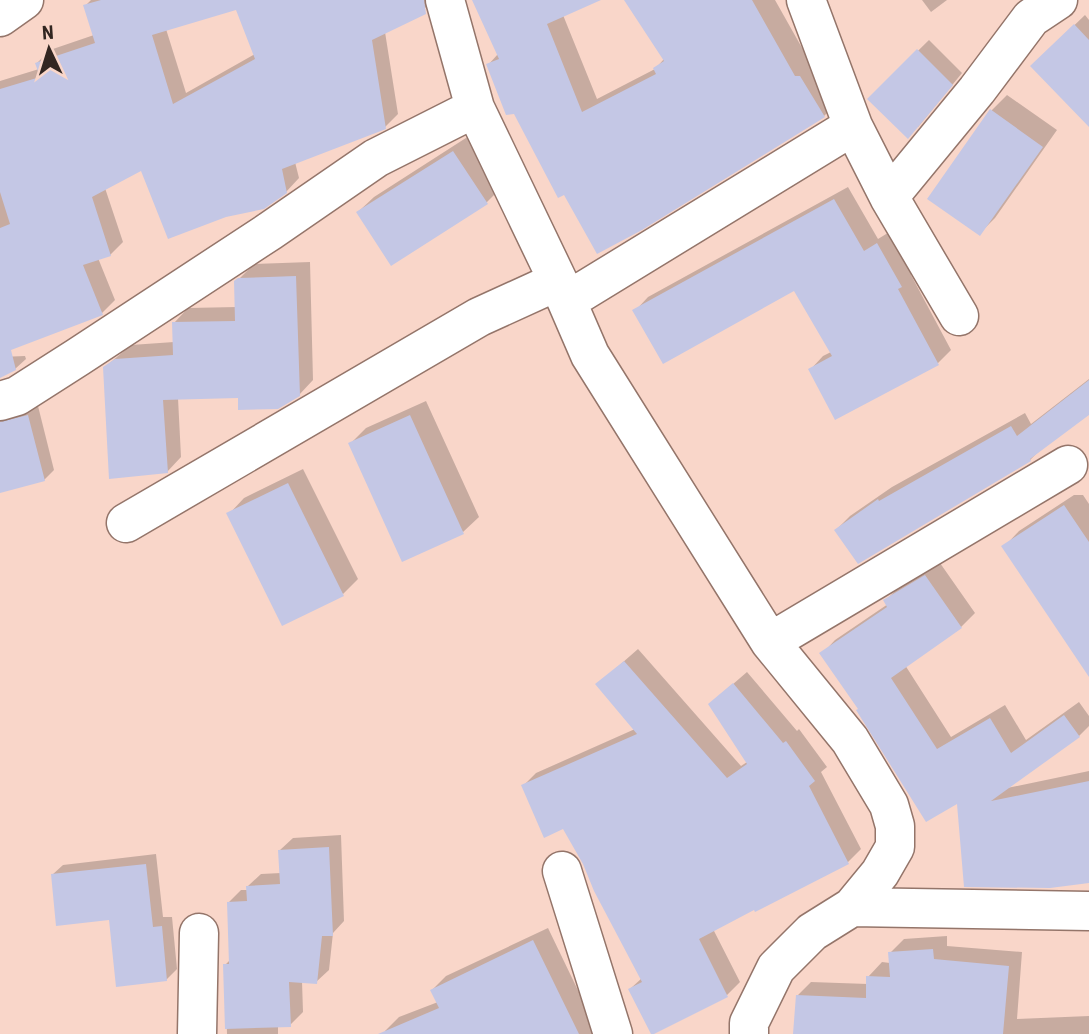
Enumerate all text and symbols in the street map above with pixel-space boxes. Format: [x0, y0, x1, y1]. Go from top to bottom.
north arrow [14, 14, 84, 84]
text: N [41, 21, 54, 44]

